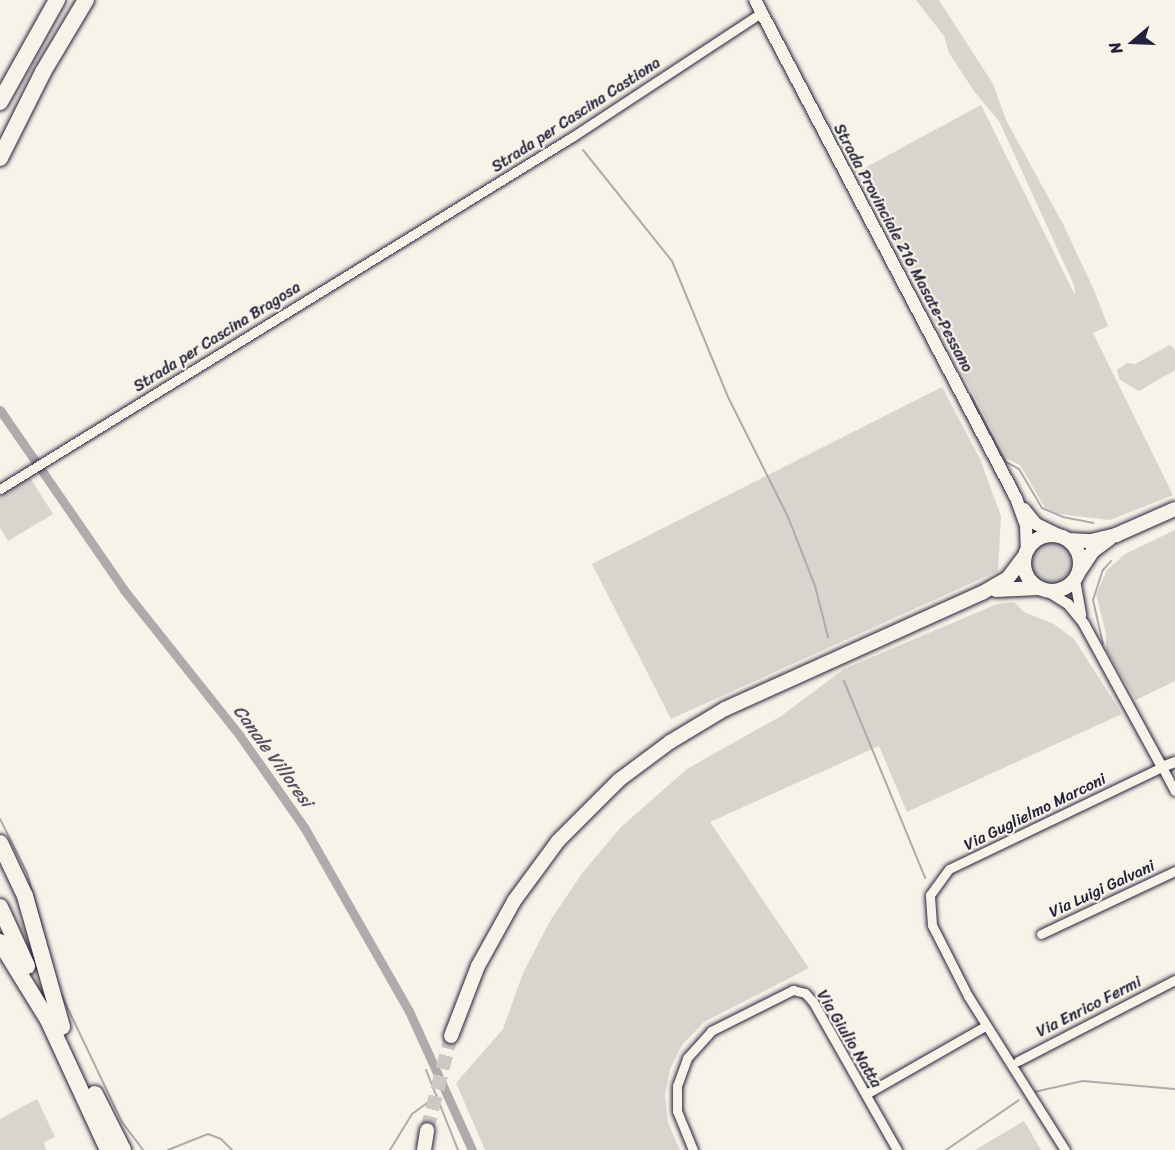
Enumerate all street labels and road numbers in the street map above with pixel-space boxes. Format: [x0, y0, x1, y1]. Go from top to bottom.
street label: Strada per Cascina Castiona [487, 53, 665, 177]
street label: Strada Provinciale 216 Masate-Pessano [829, 120, 977, 376]
street label: Strada per Cascina Bragosa [130, 278, 304, 396]
street label: Via Guglielmo Marconi [961, 769, 1109, 855]
street label: Via Luigi Galvani [1046, 856, 1158, 922]
street label: Via Enrico Fermi [1033, 972, 1145, 1042]
street label: Via Giulio Natta [812, 987, 886, 1091]

